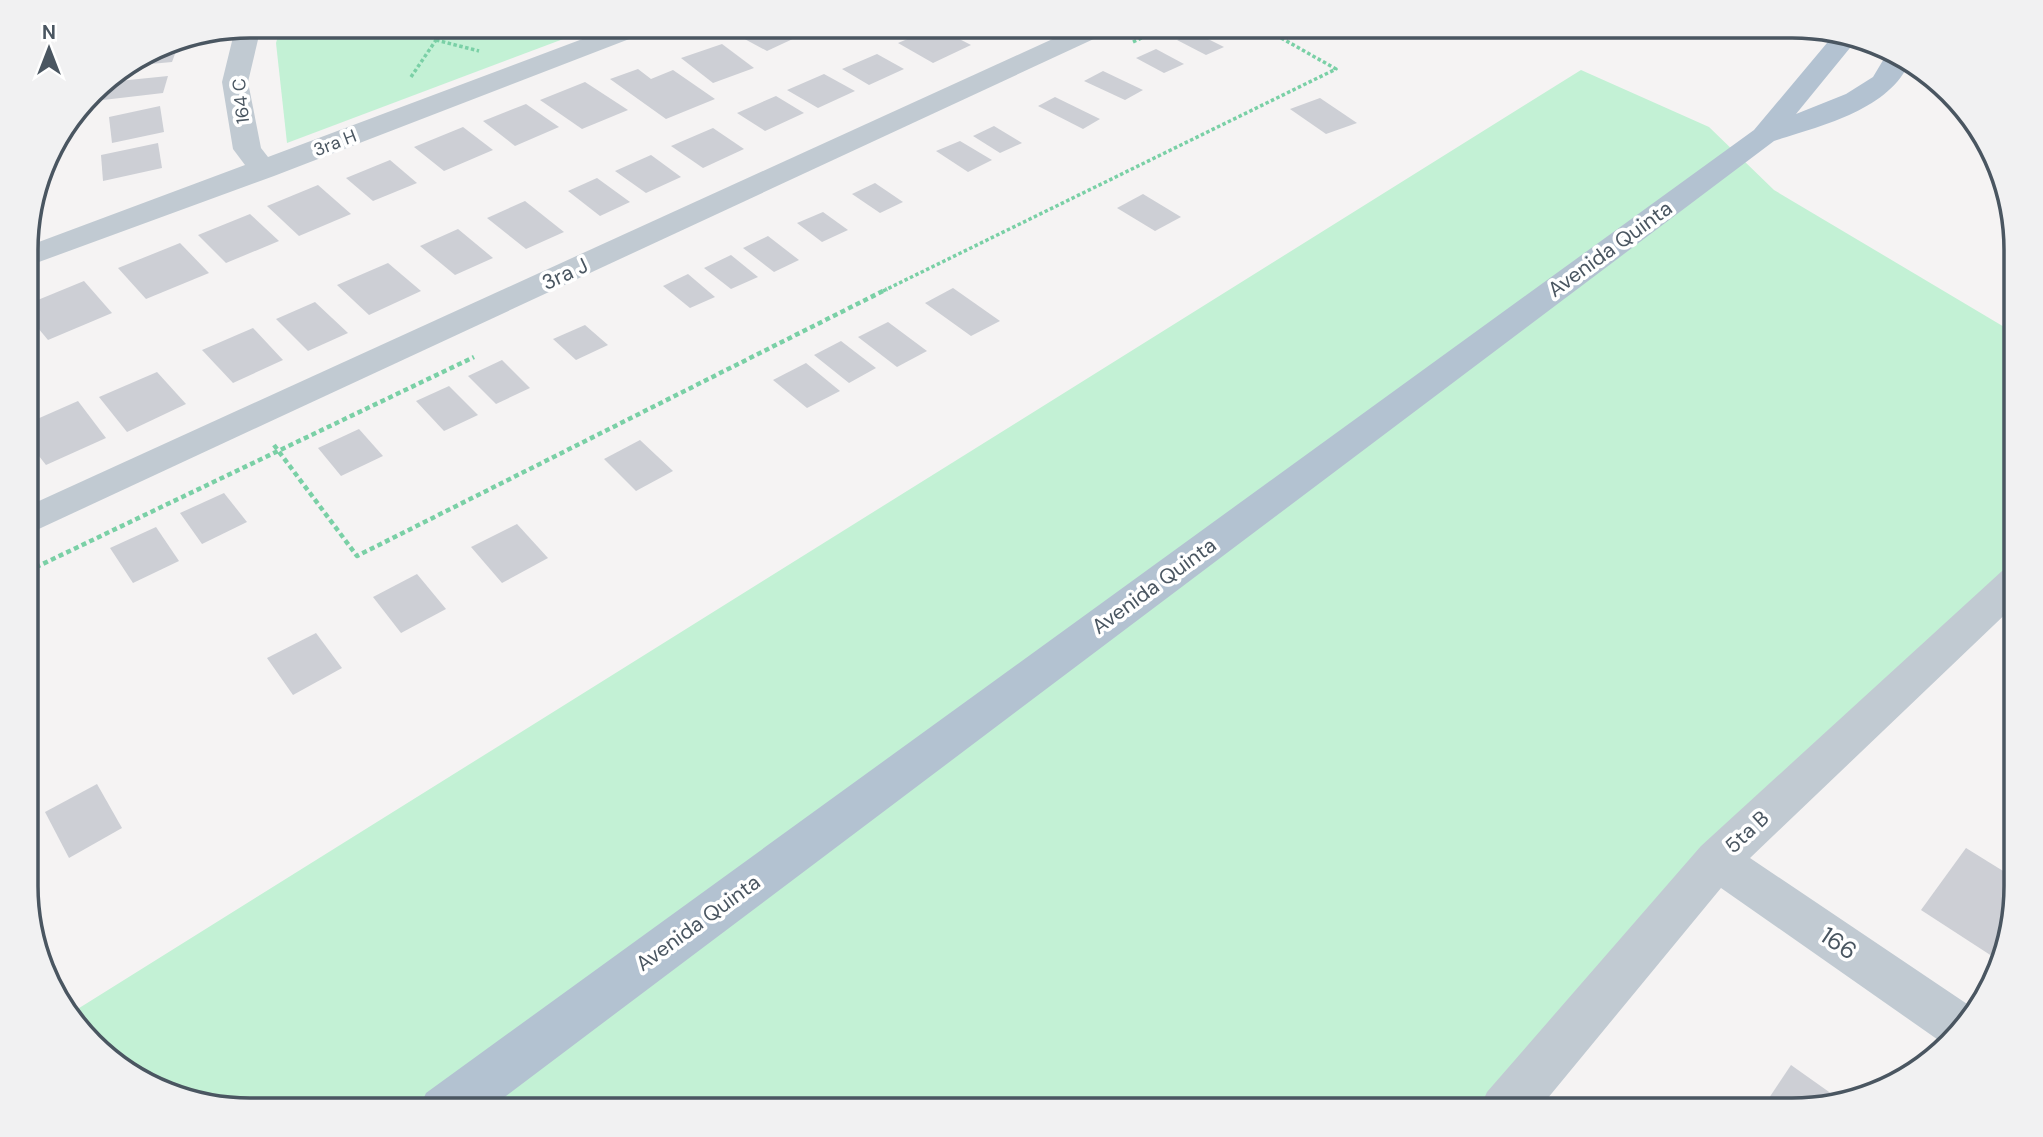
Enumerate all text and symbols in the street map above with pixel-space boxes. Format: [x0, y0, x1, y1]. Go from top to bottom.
north arrow [14, 14, 84, 84]
text: N [42, 20, 56, 45]
street label: 164 C [227, 77, 255, 125]
street label: 3ra H [310, 124, 360, 162]
street label: Avenida Quinta [1542, 194, 1678, 304]
street label: 3ra J [537, 251, 593, 297]
street label: Avenida Quinta [1086, 531, 1222, 641]
street label: 5ta B [1719, 804, 1775, 860]
street label: Avenida Quinta [630, 868, 766, 978]
street label: 166 [1815, 920, 1863, 966]

